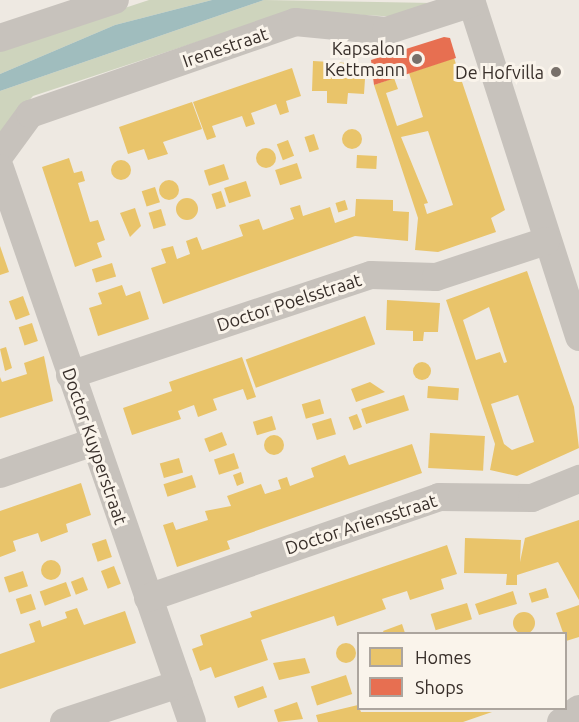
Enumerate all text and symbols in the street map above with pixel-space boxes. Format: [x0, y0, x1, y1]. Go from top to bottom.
street label: Irenestraat [179, 22, 271, 72]
place label: Kapsalon Kettmann [325, 38, 405, 80]
marker: Kapsalon Kettmann [410, 52, 424, 66]
place label: De Hofvilla [455, 61, 544, 83]
marker: De Hofvilla [549, 65, 563, 79]
street label: Doctor Poelsstraat [214, 268, 364, 336]
street label: Doctor Kuyperstraat [58, 365, 132, 527]
street label: Doctor Ariensstraat [282, 489, 440, 559]
legend [357, 632, 567, 710]
text: Homes [415, 647, 471, 667]
text: Shops [415, 677, 464, 697]

